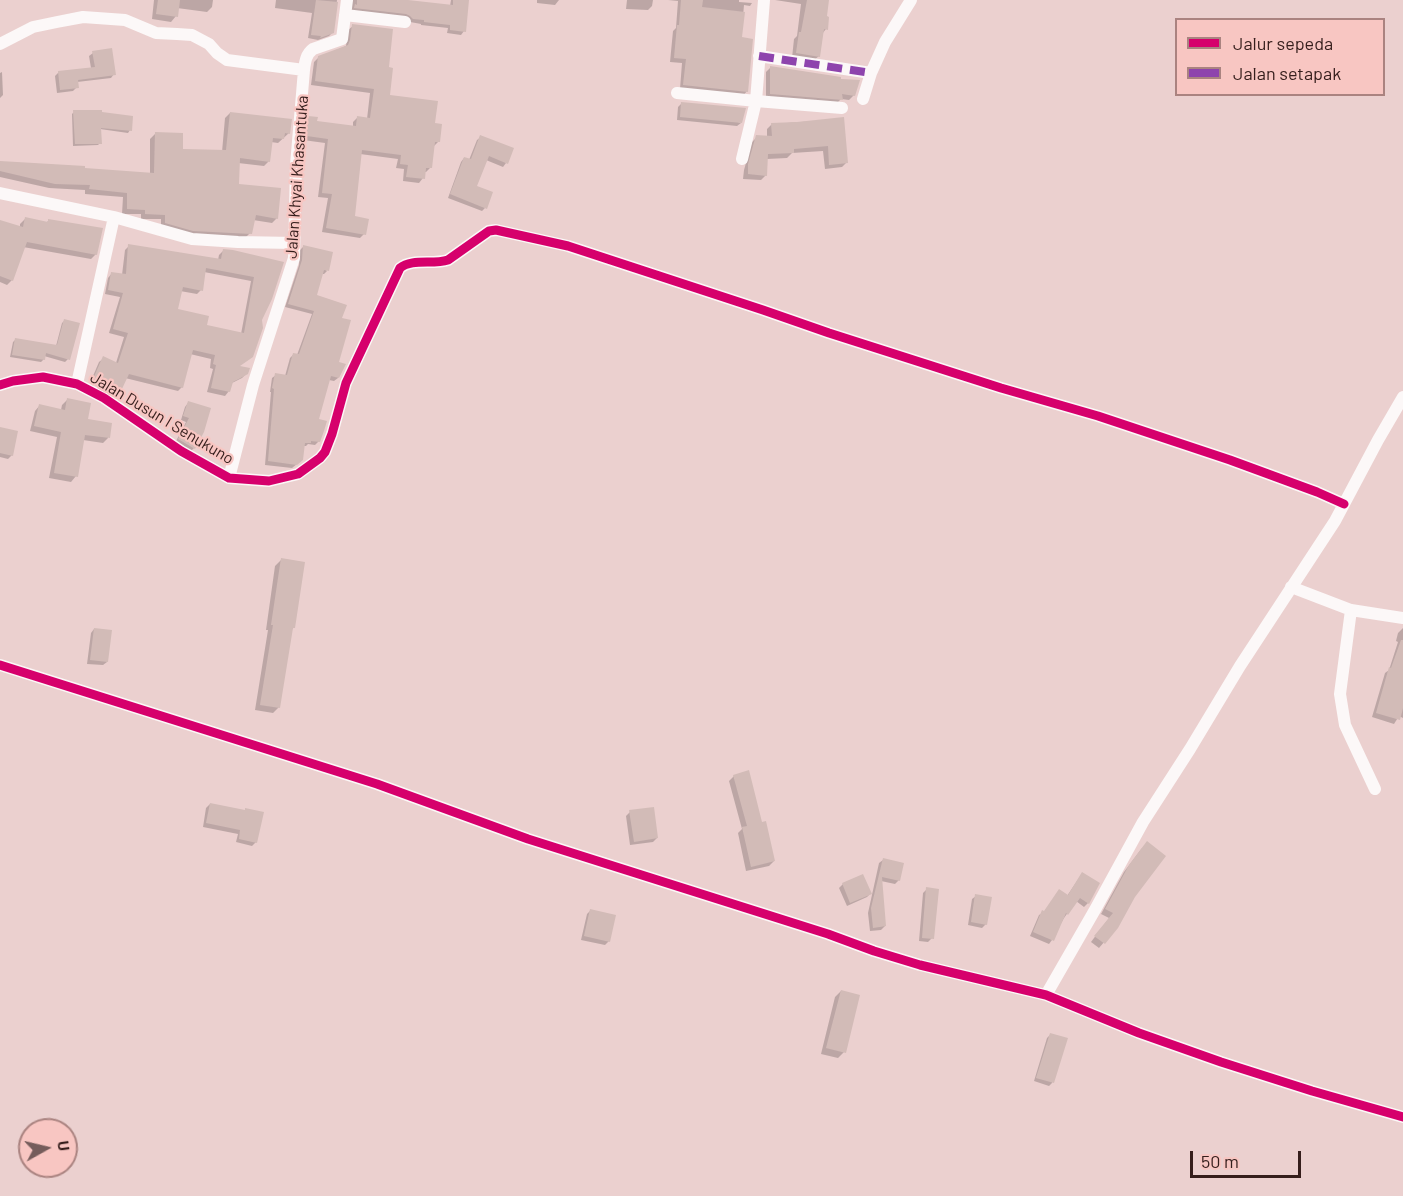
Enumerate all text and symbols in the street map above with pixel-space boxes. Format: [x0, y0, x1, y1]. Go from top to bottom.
legend [1175, 18, 1385, 96]
text: Jalur sepeda [1233, 32, 1333, 54]
text: Jalan setapak [1233, 62, 1341, 84]
street label: Jalan Khyai Khasantuka [282, 95, 312, 259]
street label: Jalan Dusun I Senukuno [87, 368, 237, 468]
north arrow [18, 1118, 78, 1178]
text: U [54, 1139, 74, 1152]
scale bar [1193, 1139, 1304, 1177]
text: 50 m [1201, 1150, 1239, 1172]

